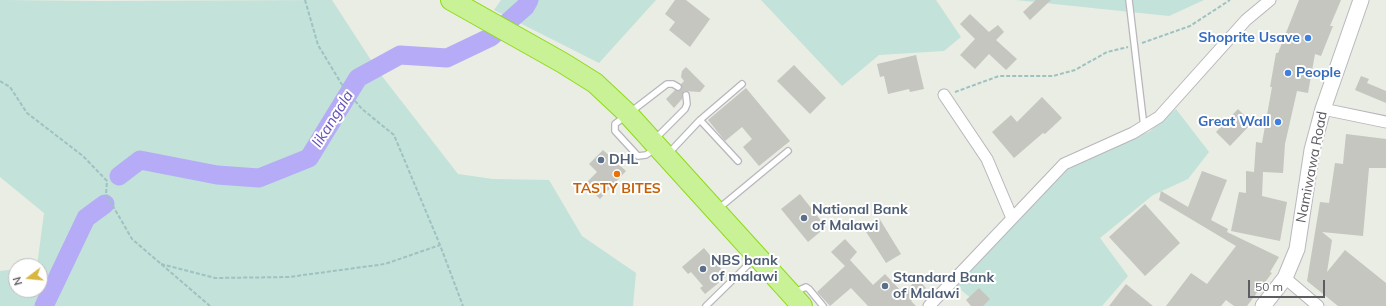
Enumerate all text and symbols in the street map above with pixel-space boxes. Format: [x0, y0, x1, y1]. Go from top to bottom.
place label: Shoprite Usave [1199, 30, 1300, 46]
marker: Shoprite Usave [1303, 33, 1313, 43]
place label: People [1296, 65, 1341, 81]
marker: People [1283, 68, 1293, 78]
water label: likangala [309, 87, 357, 151]
street label: Namiwawa Road [1293, 110, 1331, 224]
place label: Great Wall [1198, 114, 1270, 130]
marker: Great Wall [1273, 117, 1283, 127]
place label: DHL [609, 152, 638, 168]
marker: DHL [596, 155, 606, 165]
marker: TASTY BITES [612, 169, 622, 179]
place label: TASTY BITES [573, 181, 661, 197]
place label: National Bank of Malawi [812, 202, 908, 234]
marker: National Bank of Malawi [799, 213, 809, 223]
place label: NBS bank of malawi [711, 253, 778, 286]
north arrow [8, 258, 48, 298]
marker: NBS bank of malawi [698, 264, 708, 274]
place label: Standard Bank of Malawi [893, 270, 994, 302]
scale bar [1250, 272, 1327, 298]
text: N [10, 275, 25, 287]
text: 50 m [1255, 279, 1283, 294]
marker: Standard Bank of Malawi [880, 281, 890, 291]

